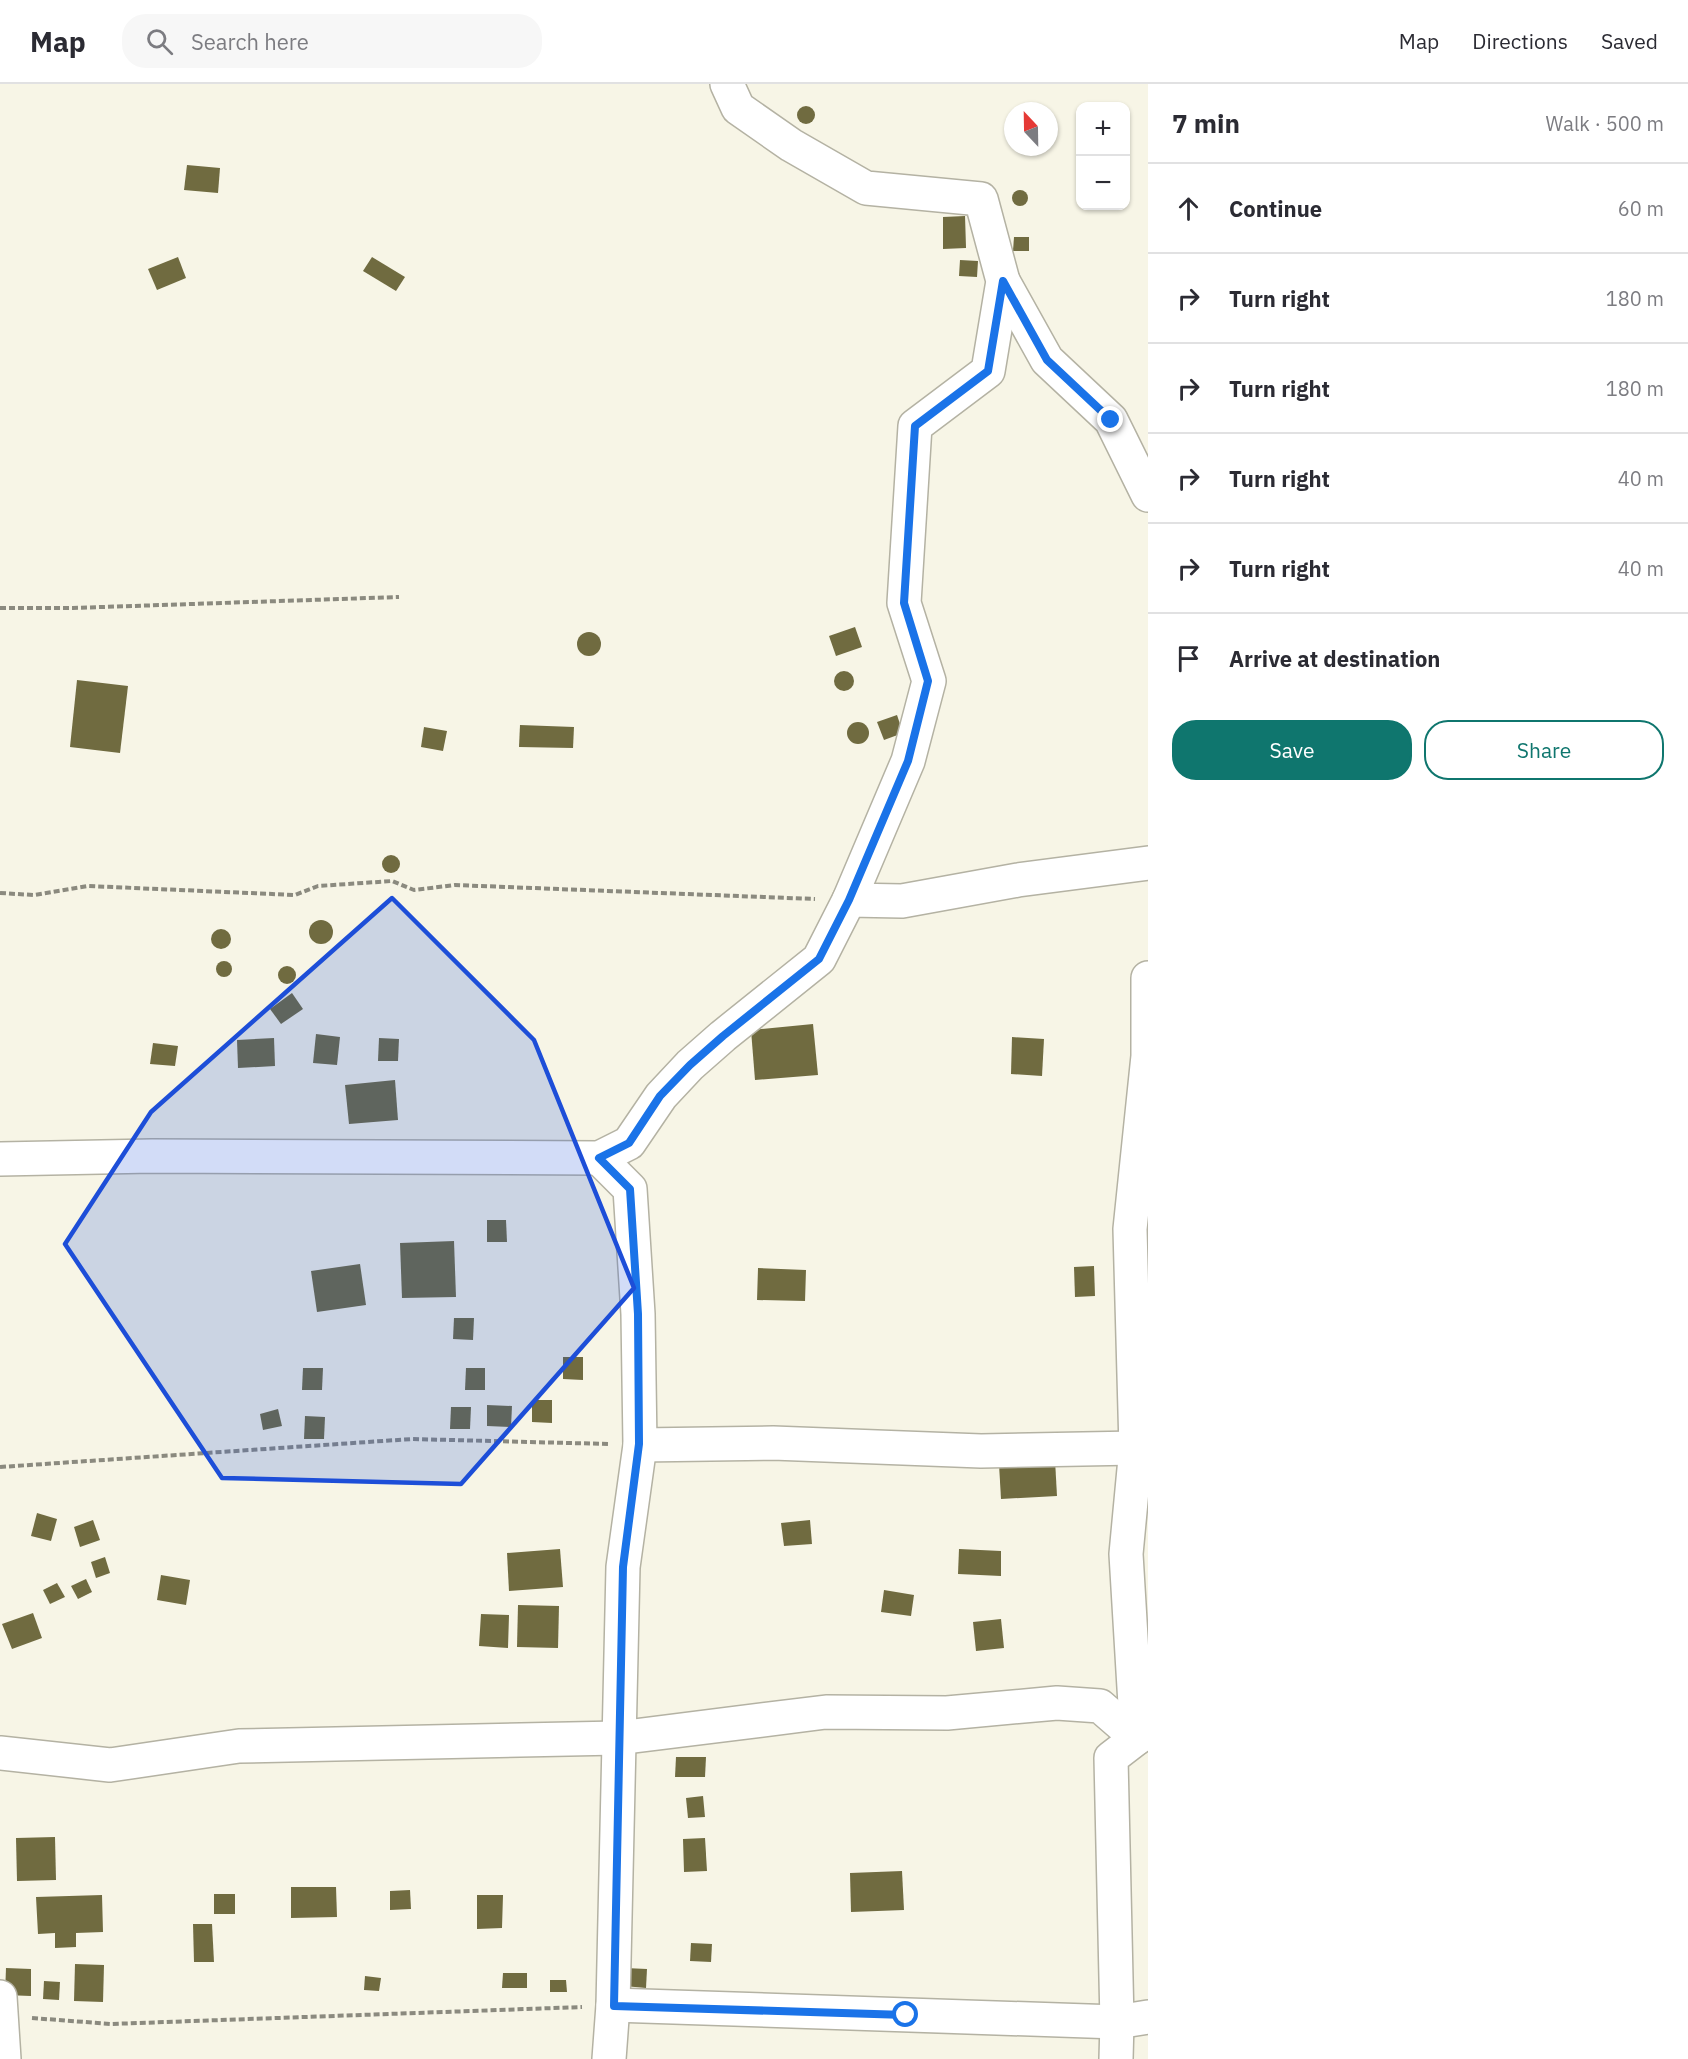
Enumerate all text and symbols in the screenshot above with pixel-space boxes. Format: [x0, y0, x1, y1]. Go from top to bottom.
search box [122, 14, 542, 68]
text: Map [30, 23, 86, 60]
icon: search [143, 25, 176, 58]
text: Search here [191, 27, 309, 56]
text: Map [1399, 27, 1439, 55]
text: Directions [1472, 27, 1568, 55]
text: Saved [1601, 27, 1658, 55]
north arrow [1004, 102, 1058, 156]
map controls [1076, 102, 1130, 210]
button: + [1076, 102, 1130, 156]
text: 7 min [1172, 106, 1240, 140]
text: Walk · 500 m [1546, 110, 1664, 137]
button: − [1076, 156, 1130, 210]
icon: ahead [1172, 192, 1205, 225]
text: Continue [1229, 194, 1322, 223]
text: 60 m [1618, 195, 1664, 222]
icon: right [1172, 282, 1205, 315]
text: Turn right [1229, 284, 1330, 313]
text: 180 m [1606, 285, 1664, 312]
icon: right [1172, 372, 1205, 405]
text: Turn right [1229, 374, 1330, 403]
text: 180 m [1606, 375, 1664, 402]
route end [1097, 406, 1123, 432]
icon: right [1172, 462, 1205, 495]
text: Turn right [1229, 464, 1330, 493]
text: 40 m [1618, 465, 1664, 492]
icon: right [1172, 552, 1205, 585]
text: Turn right [1229, 554, 1330, 583]
text: 40 m [1618, 555, 1664, 582]
icon: arrive [1172, 642, 1205, 675]
text: Arrive at destination [1229, 644, 1440, 673]
button: Save [1172, 720, 1412, 780]
button: Share [1424, 720, 1664, 780]
route start [892, 2001, 918, 2027]

